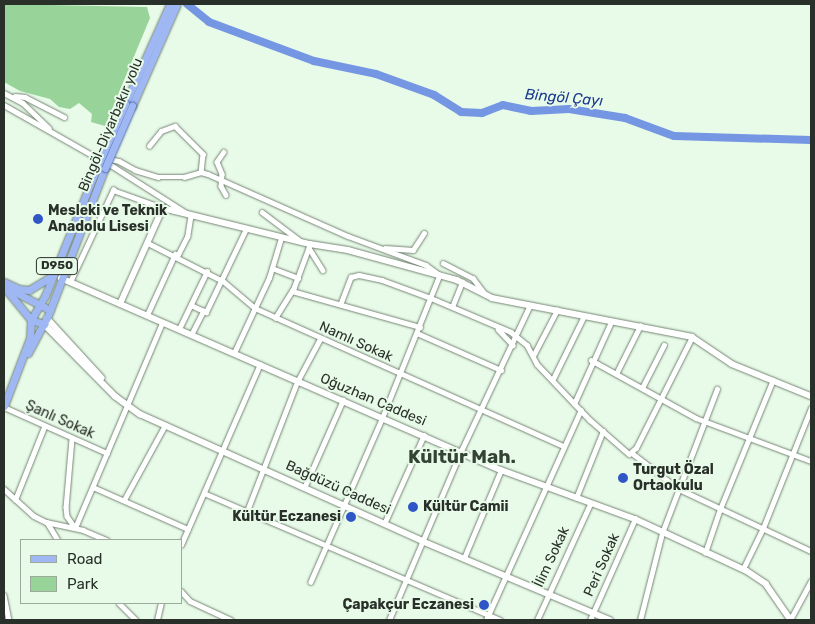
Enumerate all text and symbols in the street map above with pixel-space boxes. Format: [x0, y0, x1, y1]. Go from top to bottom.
street label: Bingöl-Diyarbakır yolu [75, 55, 147, 195]
water label: Bingöl Çayı [524, 86, 604, 110]
place label: Mesleki ve Teknik Anadolu Lisesi [48, 203, 168, 236]
marker: Mesleki ve Teknik Anadolu Lisesi [32, 213, 44, 225]
road number: D950 [36, 256, 78, 276]
street label: Namlı Sokak [317, 318, 395, 366]
street label: Oğuzhan Caddesi [317, 370, 429, 430]
street label: Şanlı Sokak [23, 397, 97, 443]
district label: Kültür Mah. [408, 446, 516, 468]
street label: Bağdüzü Caddesi [283, 457, 393, 519]
place label: Turgut Özal Ortaokulu [633, 462, 714, 494]
marker: Turgut Özal Ortaokulu [617, 472, 629, 484]
place label: Kültür Camii [423, 499, 509, 515]
marker: Kültür Camii [407, 501, 419, 513]
place label: Kültür Eczanesi [232, 509, 341, 525]
marker: Kültür Eczanesi [345, 511, 357, 523]
street label: İlim Sokak [531, 524, 573, 590]
street label: Peri Sokak [581, 531, 623, 599]
legend [20, 539, 182, 604]
text: Road [67, 550, 103, 568]
text: Park [67, 575, 98, 593]
place label: Çapakçur Eczanesi [342, 597, 474, 613]
marker: Çapakçur Eczanesi [478, 599, 490, 611]

